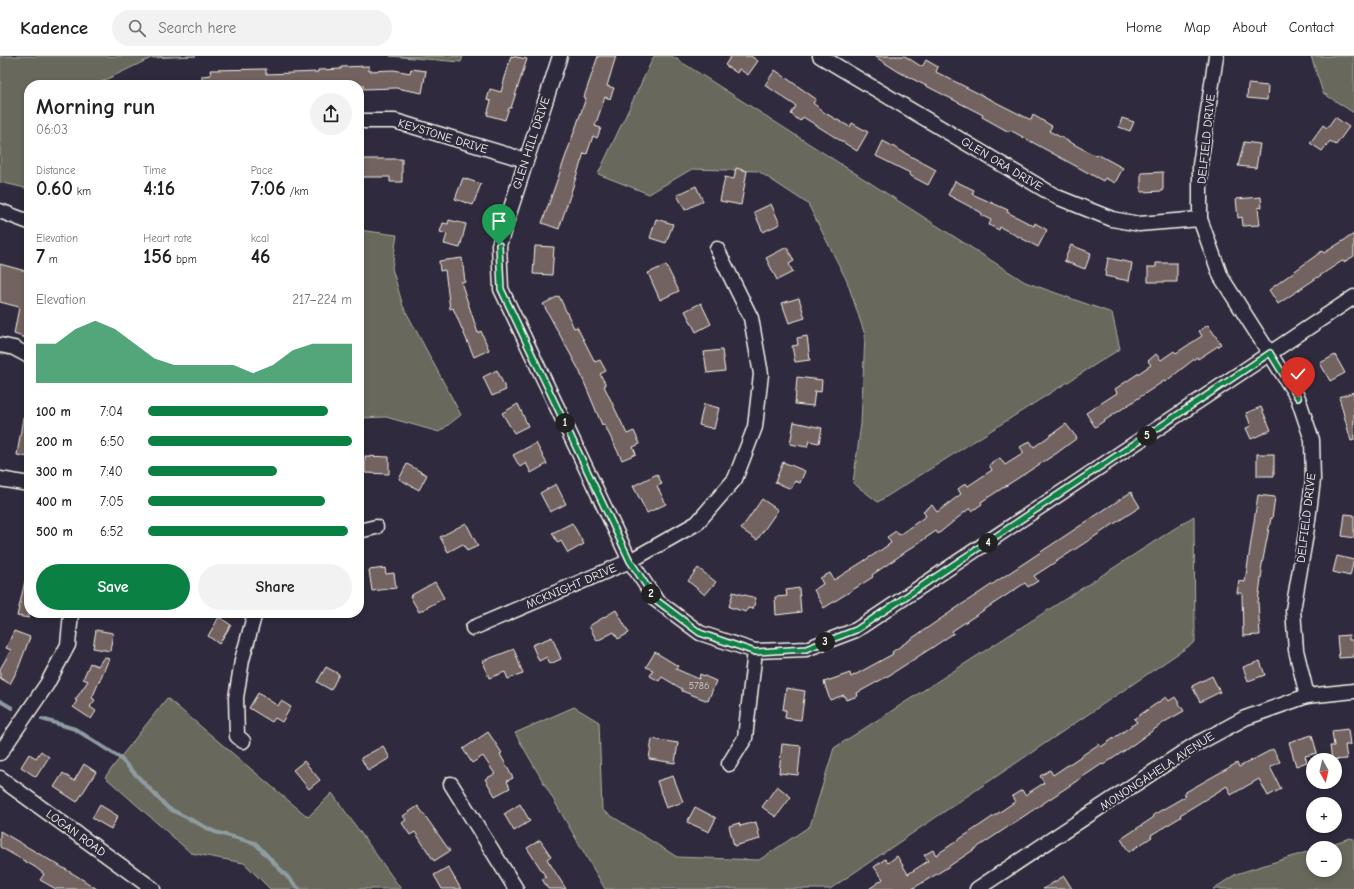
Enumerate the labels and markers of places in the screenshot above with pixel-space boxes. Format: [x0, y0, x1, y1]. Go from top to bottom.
pin [482, 204, 516, 245]
pin [1281, 357, 1315, 398]
pin: 1 [555, 413, 575, 433]
pin: 5 [1137, 426, 1157, 446]
pin: 4 [978, 533, 998, 553]
pin: 2 [641, 584, 661, 604]
pin: 3 [815, 632, 835, 652]

